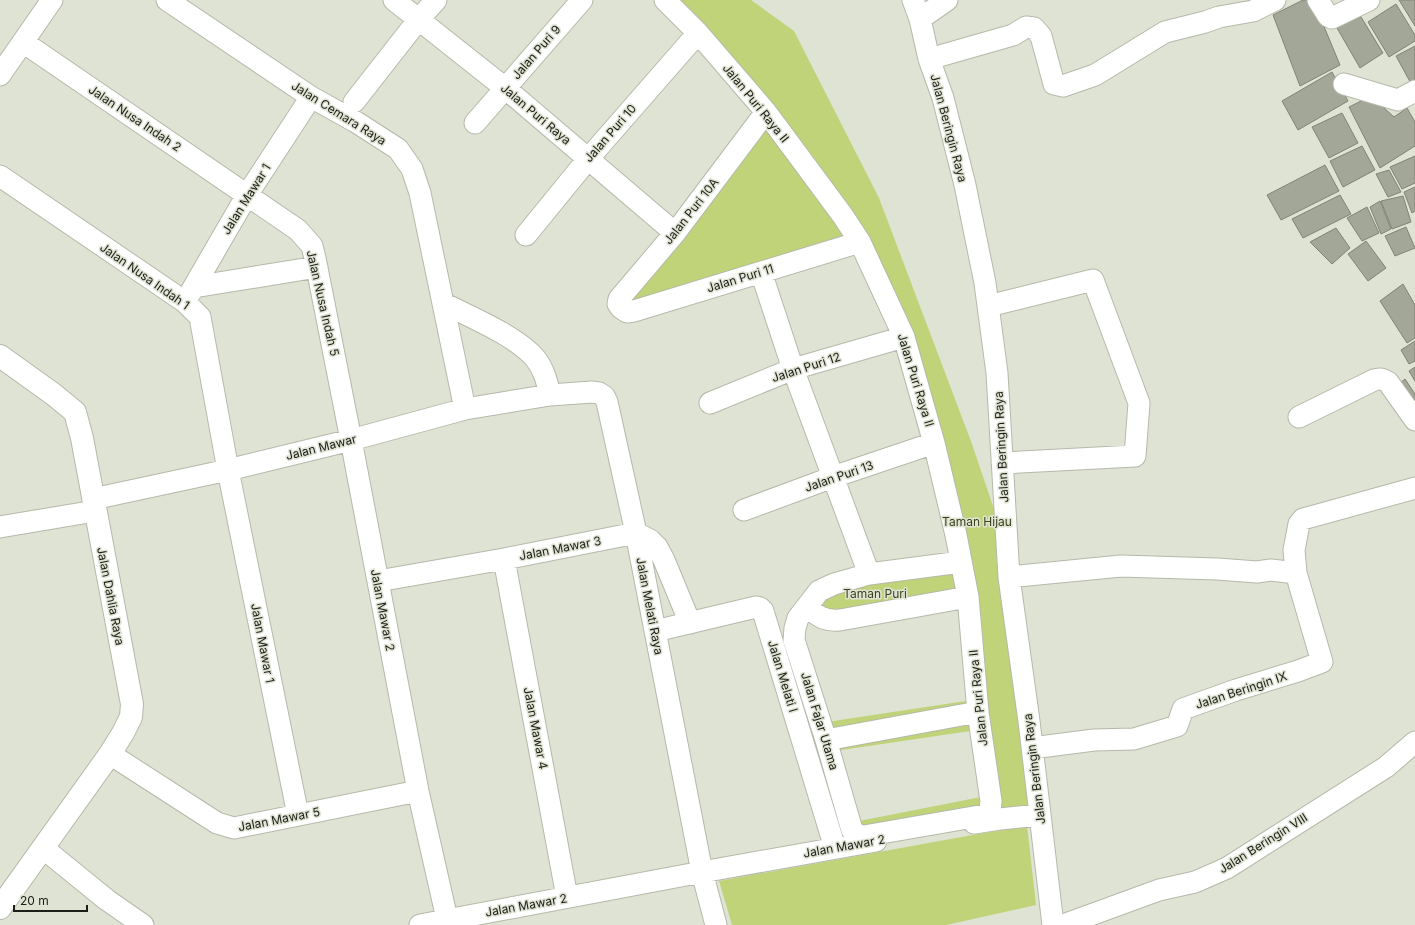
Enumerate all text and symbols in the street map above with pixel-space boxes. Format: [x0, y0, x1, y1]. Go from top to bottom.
street label: Jalan Puri 9 [508, 22, 564, 82]
street label: Jalan Puri Raya II [720, 61, 792, 145]
street label: Jalan Beringin Raya [927, 72, 971, 184]
street label: Jalan Cemara Raya [289, 78, 389, 148]
street label: Jalan Puri Raya [498, 80, 574, 148]
street label: Jalan Nusa Indah 2 [86, 81, 184, 155]
street label: Jalan Puri 10 [581, 101, 639, 165]
street label: Jalan Mawar 1 [218, 161, 274, 237]
street label: Jalan Puri 10A [660, 175, 722, 247]
street label: Jalan Nusa Indah 1 [97, 239, 193, 313]
street label: Jalan Nusa Indah 5 [303, 248, 343, 358]
street label: Jalan Puri 11 [705, 261, 775, 295]
street label: Jalan Puri Raya II [895, 331, 937, 429]
street label: Jalan Puri 12 [770, 349, 842, 385]
street label: Jalan Beringin Raya [991, 391, 1011, 503]
street label: Jalan Mawar [284, 431, 358, 463]
street label: Jalan Puri 13 [803, 457, 875, 495]
park label: Taman Hijau [942, 514, 1012, 529]
street label: Jalan Mawar 3 [518, 533, 602, 563]
street label: Jalan Dahlia Raya [94, 546, 128, 646]
street label: Jalan Melati Raya [633, 556, 667, 656]
street label: Jalan Mawar 2 [368, 568, 398, 652]
park label: Taman Puri [843, 586, 907, 601]
street label: Jalan Mawar 1 [248, 602, 278, 684]
street label: Jalan Melati I [765, 638, 801, 714]
street label: Jalan Puri Raya II [965, 649, 991, 747]
street label: Jalan Beringin IX [1193, 668, 1289, 712]
street label: Jalan Fajar Utama [798, 670, 842, 772]
street label: Jalan Mawar 4 [521, 686, 551, 771]
street label: Jalan Beringin Raya [1020, 713, 1048, 825]
street label: Jalan Mawar 5 [237, 804, 321, 834]
street label: Jalan Beringin VIII [1216, 810, 1310, 876]
street label: Jalan Mawar 2 [802, 831, 886, 861]
scale bar [14, 887, 87, 913]
street label: Jalan Mawar 2 [484, 890, 568, 920]
text: 20 m [20, 893, 49, 908]

